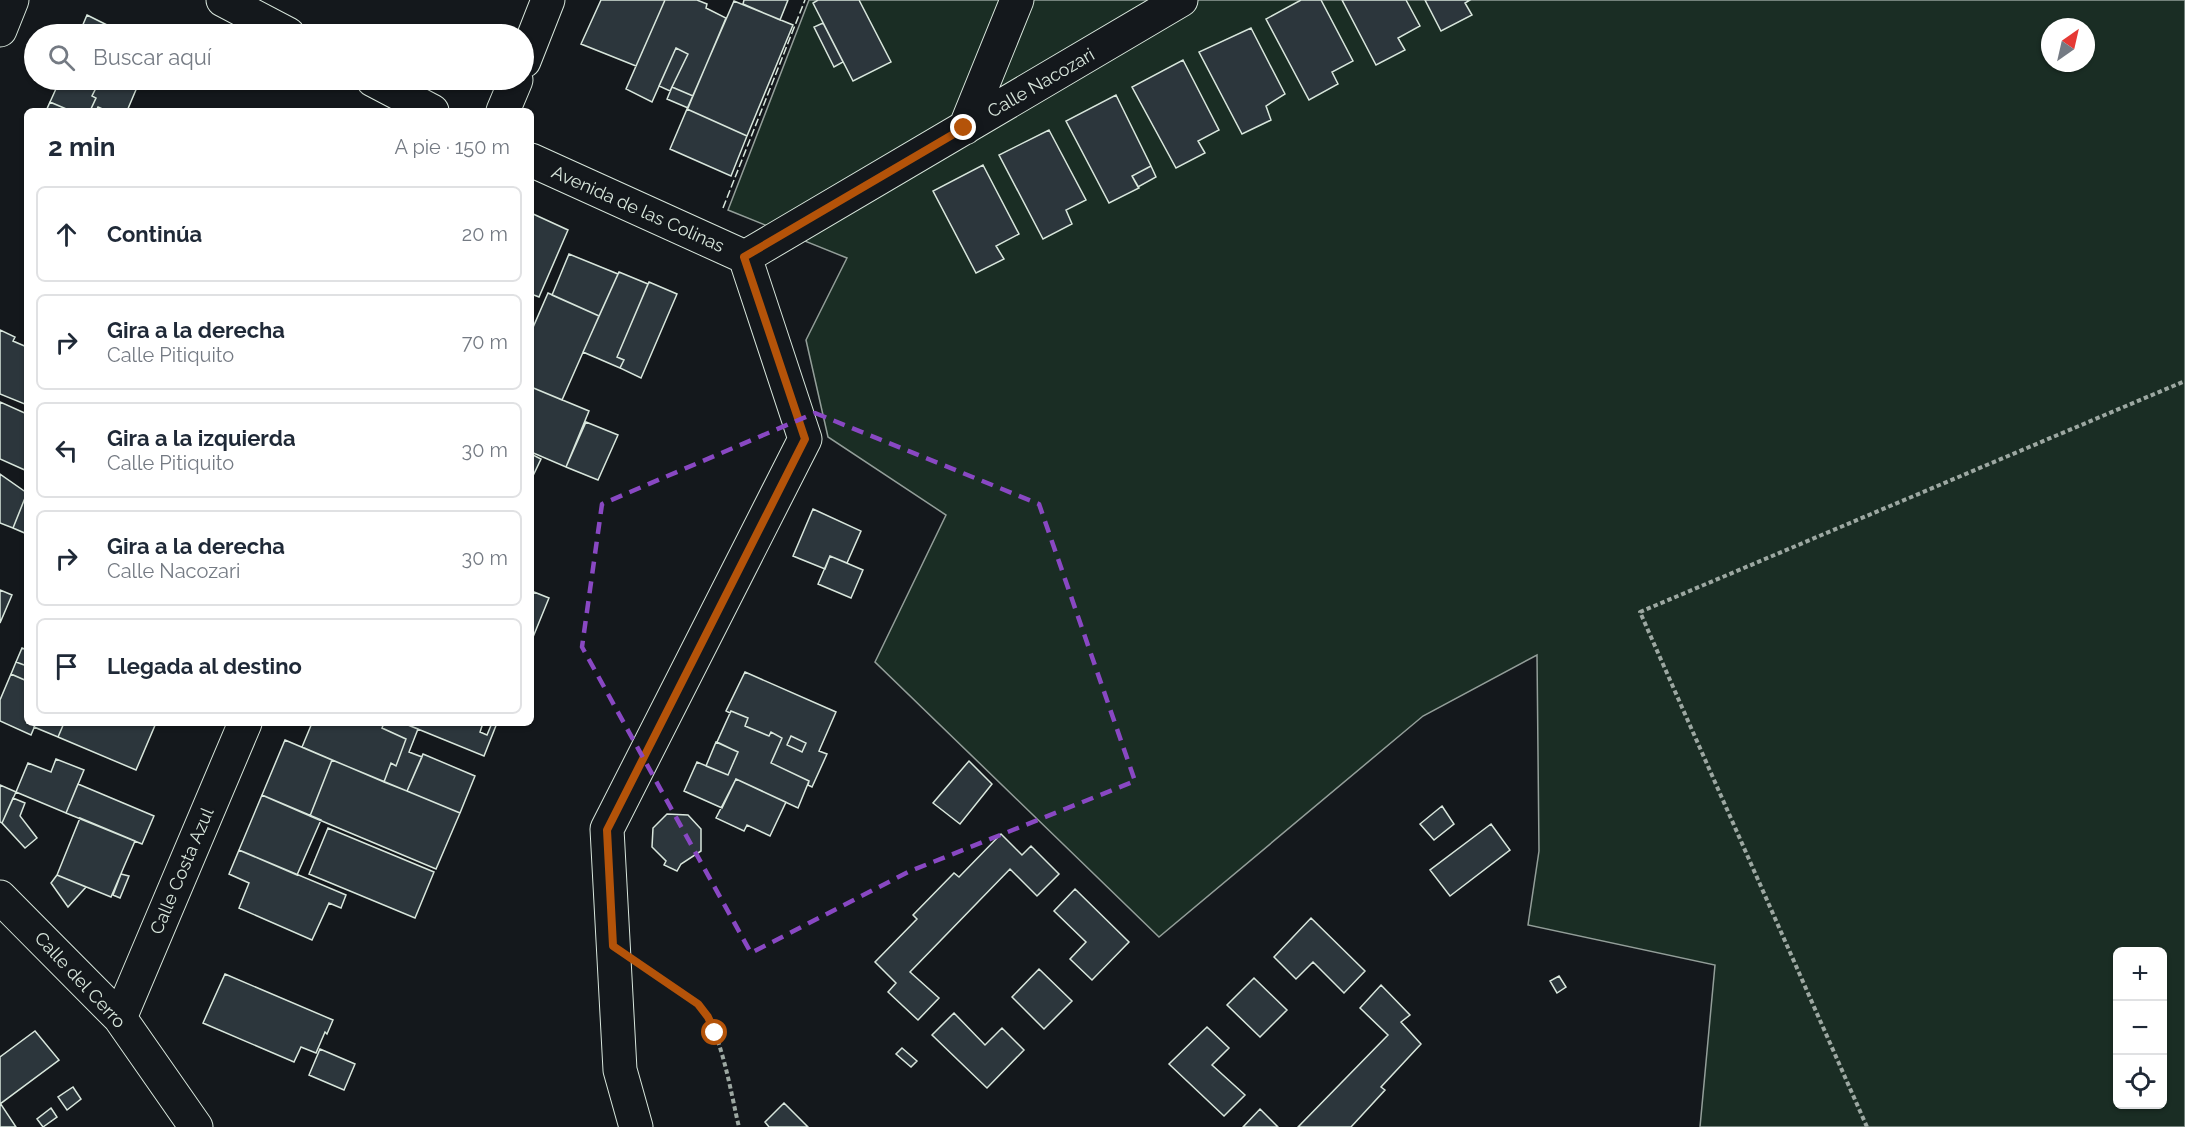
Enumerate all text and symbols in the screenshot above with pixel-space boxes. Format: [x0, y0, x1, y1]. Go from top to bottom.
north arrow [2041, 18, 2095, 72]
search box [24, 24, 534, 90]
icon: search [45, 41, 78, 74]
street label: Calle Nacozari [984, 43, 1098, 122]
text: Buscar aquí [93, 44, 212, 70]
route end [950, 114, 976, 140]
text: 2 min [48, 132, 115, 162]
text: A pie · 150 m [394, 135, 510, 159]
street label: Avenida de las Colinas [549, 161, 728, 256]
icon: ahead [50, 218, 83, 251]
text: Continúa [107, 221, 202, 247]
text: 20 m [462, 222, 508, 246]
text: Gira a la derecha [107, 317, 285, 343]
icon: right [50, 326, 83, 359]
text: 70 m [462, 330, 508, 354]
text: Calle Pitiquito [107, 343, 234, 367]
text: Gira a la izquierda [107, 425, 296, 451]
icon: left [50, 434, 83, 467]
text: 30 m [462, 438, 508, 462]
text: Calle Pitiquito [107, 451, 234, 475]
text: Gira a la derecha [107, 533, 285, 559]
icon: right [50, 542, 83, 575]
text: 30 m [462, 546, 508, 570]
text: Calle Nacozari [107, 559, 240, 583]
icon: arrive [50, 650, 83, 683]
text: Llegada al destino [107, 653, 302, 679]
street label: Calle Costa Azul [145, 804, 218, 937]
street label: Calle del Cerro [30, 927, 130, 1032]
map controls [2113, 947, 2167, 1109]
button: + [2113, 947, 2167, 1001]
button: − [2113, 1001, 2167, 1055]
route start [701, 1019, 727, 1045]
button: locate [2113, 1055, 2167, 1109]

